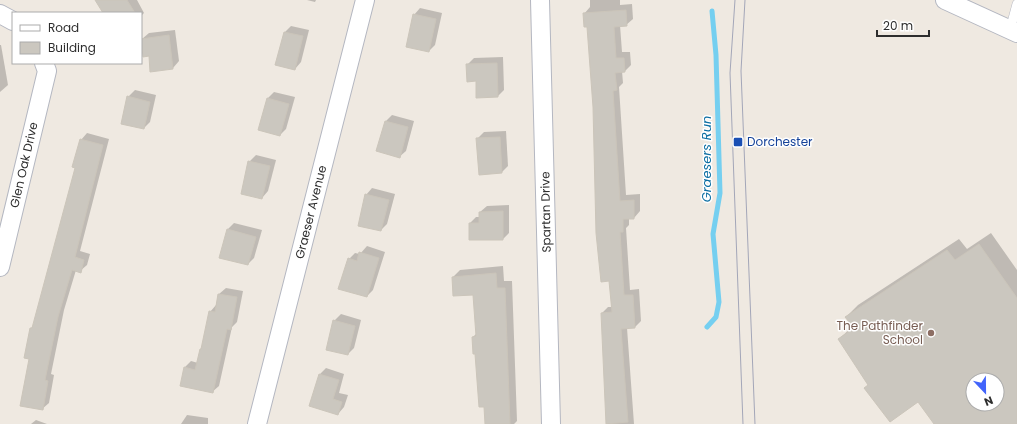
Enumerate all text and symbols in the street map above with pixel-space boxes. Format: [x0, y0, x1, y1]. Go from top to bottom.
legend [12, 12, 142, 64]
scale bar [877, 12, 929, 38]
text: 20 m [883, 17, 913, 34]
text: Road [48, 19, 79, 36]
text: Building [48, 39, 96, 56]
water label: Graesers Run [697, 116, 716, 202]
street label: Glen Oak Drive [5, 120, 42, 209]
place label: Dorchester [747, 133, 813, 150]
marker: Dorchester [732, 136, 744, 148]
street label: Graeser Avenue [291, 163, 330, 260]
street label: Spartan Drive [536, 171, 555, 253]
place label: The Pathfinder School [836, 317, 924, 348]
marker: The Pathfinder School [926, 328, 936, 338]
north arrow [965, 372, 1005, 412]
text: N [982, 392, 996, 410]

